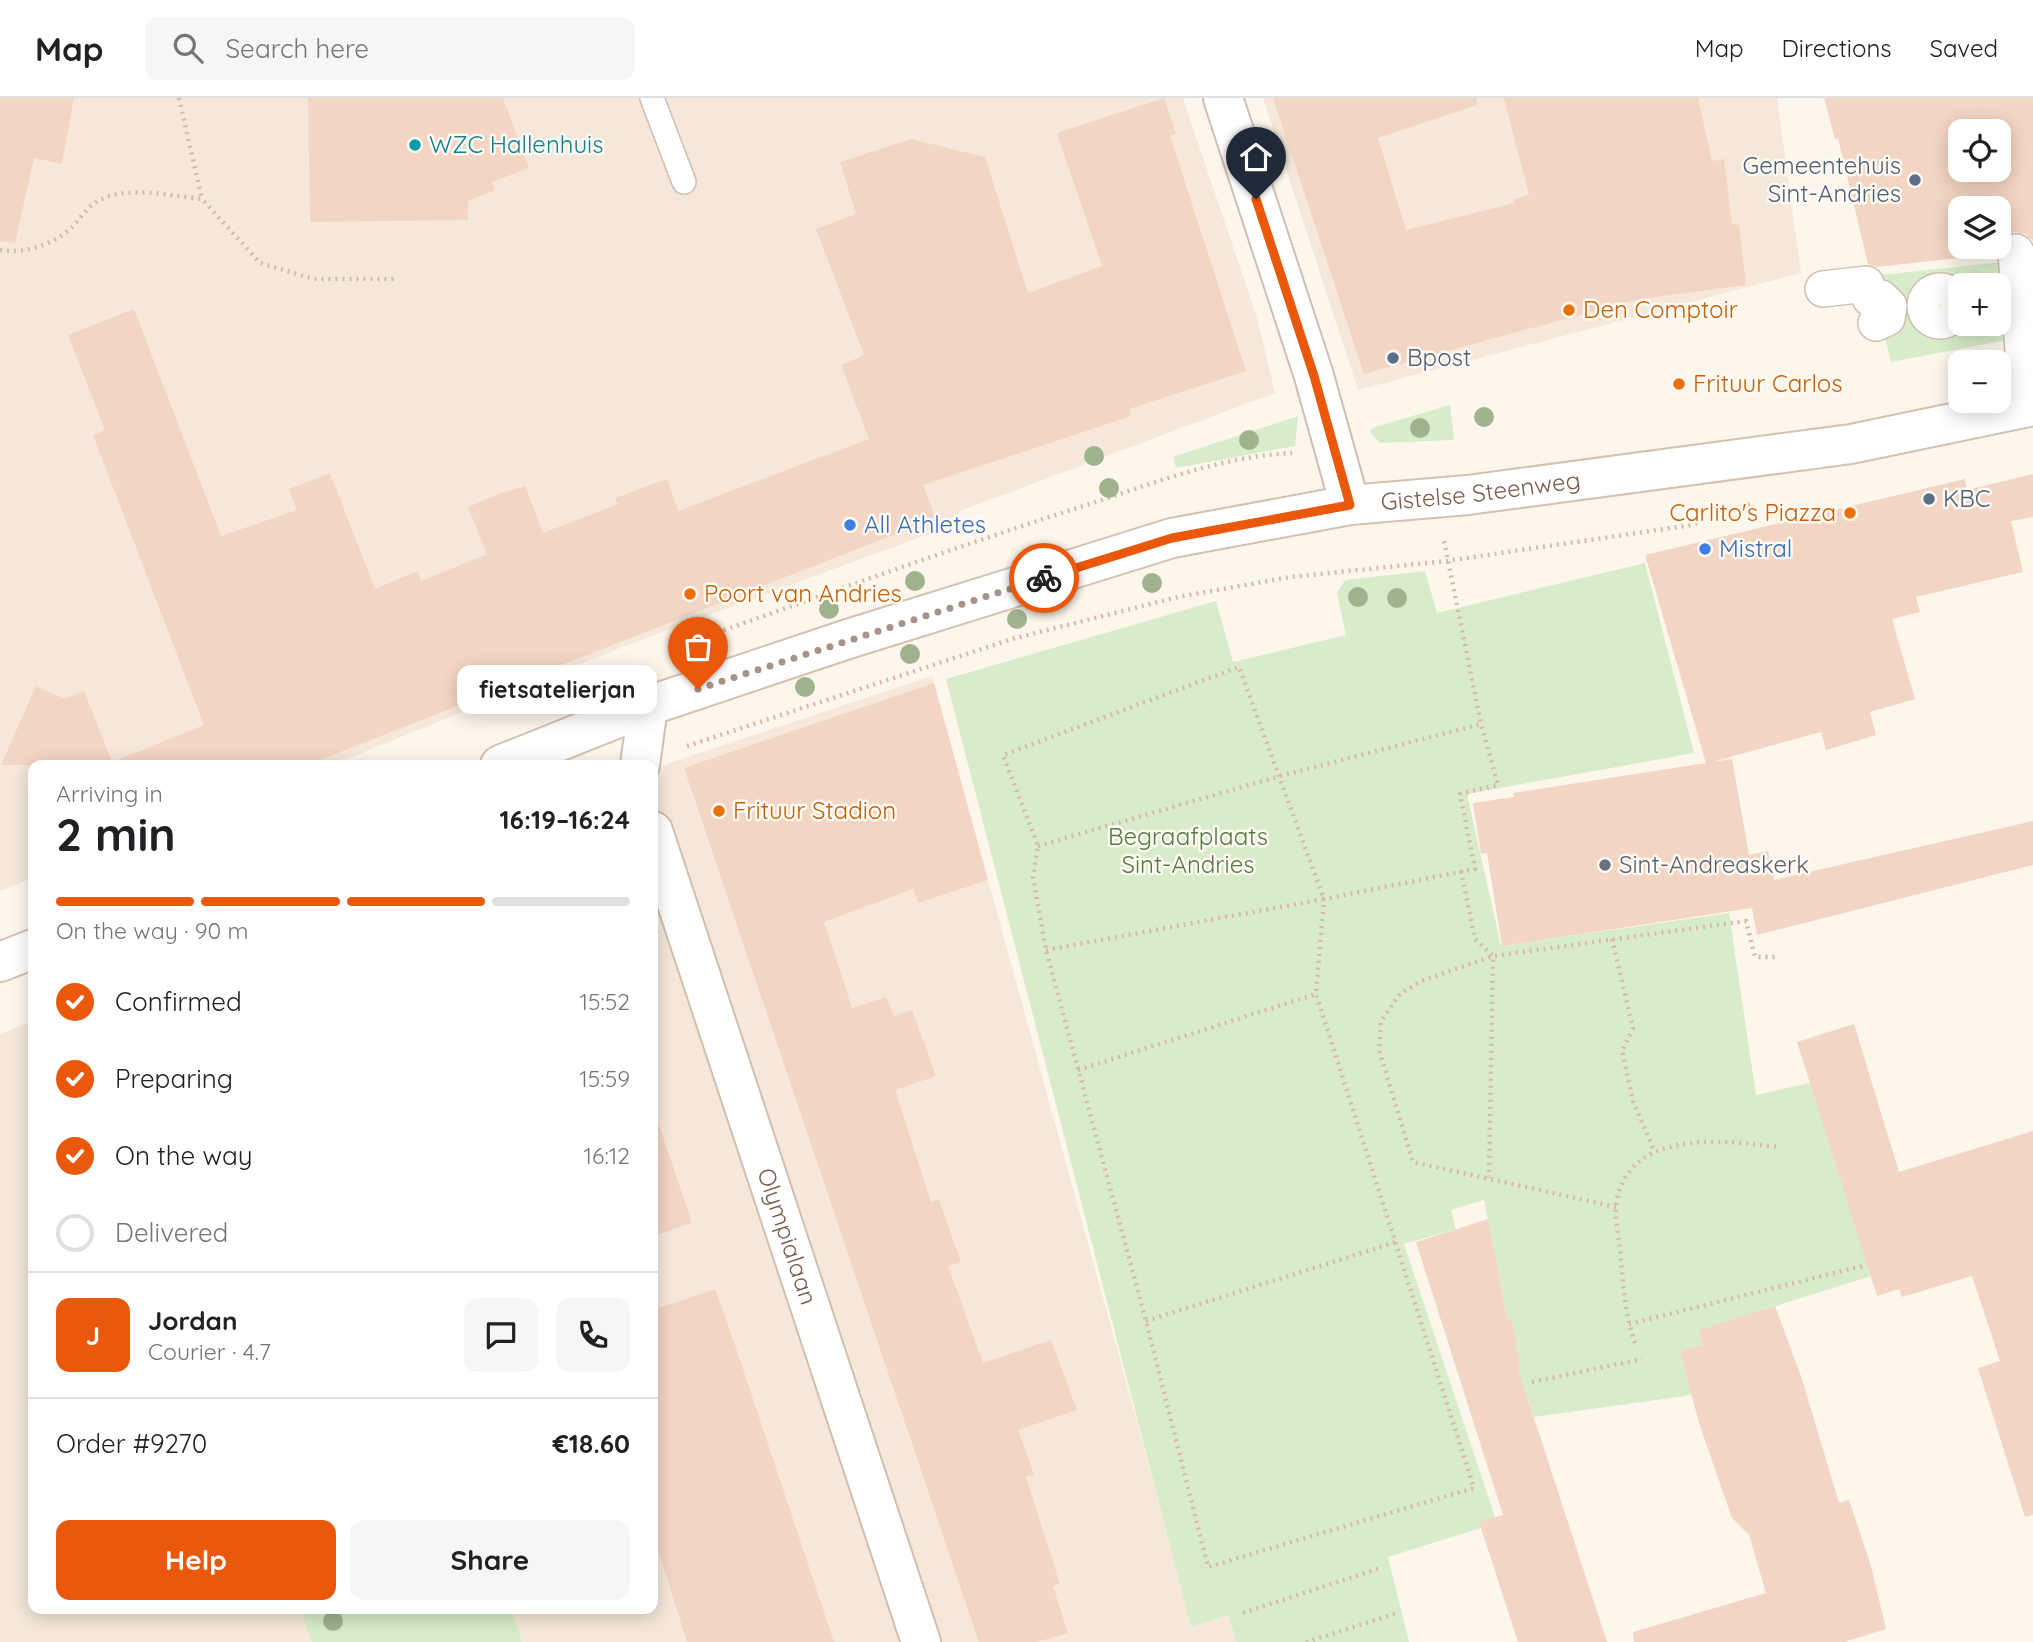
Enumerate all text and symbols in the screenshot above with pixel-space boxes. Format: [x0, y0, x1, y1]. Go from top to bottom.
search box [145, 17, 635, 80]
text: Map [35, 28, 103, 69]
icon: search [169, 29, 207, 67]
text: Search here [225, 32, 369, 65]
text: Map [1695, 33, 1744, 63]
text: Directions [1782, 33, 1892, 63]
text: Saved [1930, 33, 1998, 63]
map controls [1948, 119, 2011, 413]
button: locate [1948, 119, 2011, 182]
pin [1226, 127, 1286, 199]
place label: WZC Hallenhuis [429, 129, 603, 159]
marker: WZC Hallenhuis [407, 137, 423, 153]
icon: home [1237, 138, 1275, 176]
place label: Gemeentehuis Sint-Andries [1743, 150, 1901, 208]
marker: Gemeentehuis Sint-Andries [1907, 172, 1923, 188]
button: layers [1948, 196, 2011, 259]
button: + [1948, 273, 2011, 336]
place label: Den Comptoir [1583, 294, 1738, 324]
marker: Den Comptoir [1561, 302, 1577, 318]
place label: Bpost [1407, 342, 1471, 372]
marker: Bpost [1385, 350, 1401, 366]
button: − [1948, 350, 2011, 413]
place label: Frituur Carlos [1693, 368, 1842, 398]
marker: Frituur Carlos [1671, 376, 1687, 392]
street label: Gistelse Steenweg [1380, 464, 1582, 516]
place label: KBC [1943, 483, 1991, 513]
marker: KBC [1921, 491, 1937, 507]
place label: Carlito's Piazza [1669, 497, 1836, 527]
marker: Carlito's Piazza [1842, 505, 1858, 521]
place label: All Athletes [864, 509, 986, 539]
marker: All Athletes [842, 517, 858, 533]
place label: Mistral [1719, 533, 1792, 563]
marker: Mistral [1697, 541, 1713, 557]
courier [1009, 543, 1079, 613]
icon: bike [1025, 559, 1063, 597]
place label: Poort van Andries [704, 578, 902, 608]
marker: Poort van Andries [682, 586, 698, 602]
pin [668, 617, 728, 689]
icon: bag [679, 628, 717, 666]
callout: fietsatelierjan [456, 664, 656, 714]
text: fietsatelierjan [479, 675, 635, 704]
text: Arriving in [56, 779, 163, 808]
place label: Frituur Stadion [733, 795, 896, 825]
text: 16:19–16:24 [499, 803, 630, 836]
marker: Frituur Stadion [711, 803, 727, 819]
text: 2 min [56, 805, 176, 863]
park label: Begraafplaats Sint-Andries [1108, 821, 1268, 879]
place label: Sint-Andreaskerk [1619, 849, 1809, 879]
marker: Sint-Andreaskerk [1597, 857, 1613, 873]
text: On the way · 90 m [56, 916, 249, 945]
icon: check [56, 983, 94, 1021]
text: Confirmed [115, 985, 242, 1018]
text: 15:52 [579, 987, 630, 1016]
icon: check [56, 1060, 94, 1098]
text: Preparing [115, 1062, 233, 1095]
text: 15:59 [579, 1064, 630, 1093]
icon: check [56, 1137, 94, 1175]
text: On the way [115, 1139, 253, 1172]
text: 16:12 [584, 1141, 630, 1170]
street label: Olympialaan [751, 1164, 824, 1308]
text: Delivered [115, 1216, 228, 1249]
button: chat [464, 1298, 538, 1372]
button: phone [556, 1298, 630, 1372]
text: Jordan [148, 1304, 237, 1337]
text: J [86, 1319, 100, 1352]
text: Courier · 4.7 [148, 1337, 271, 1366]
text: Order #9270 [56, 1427, 207, 1460]
text: €18.60 [553, 1427, 630, 1460]
button: Help [56, 1520, 336, 1600]
button: Share [350, 1520, 630, 1600]

